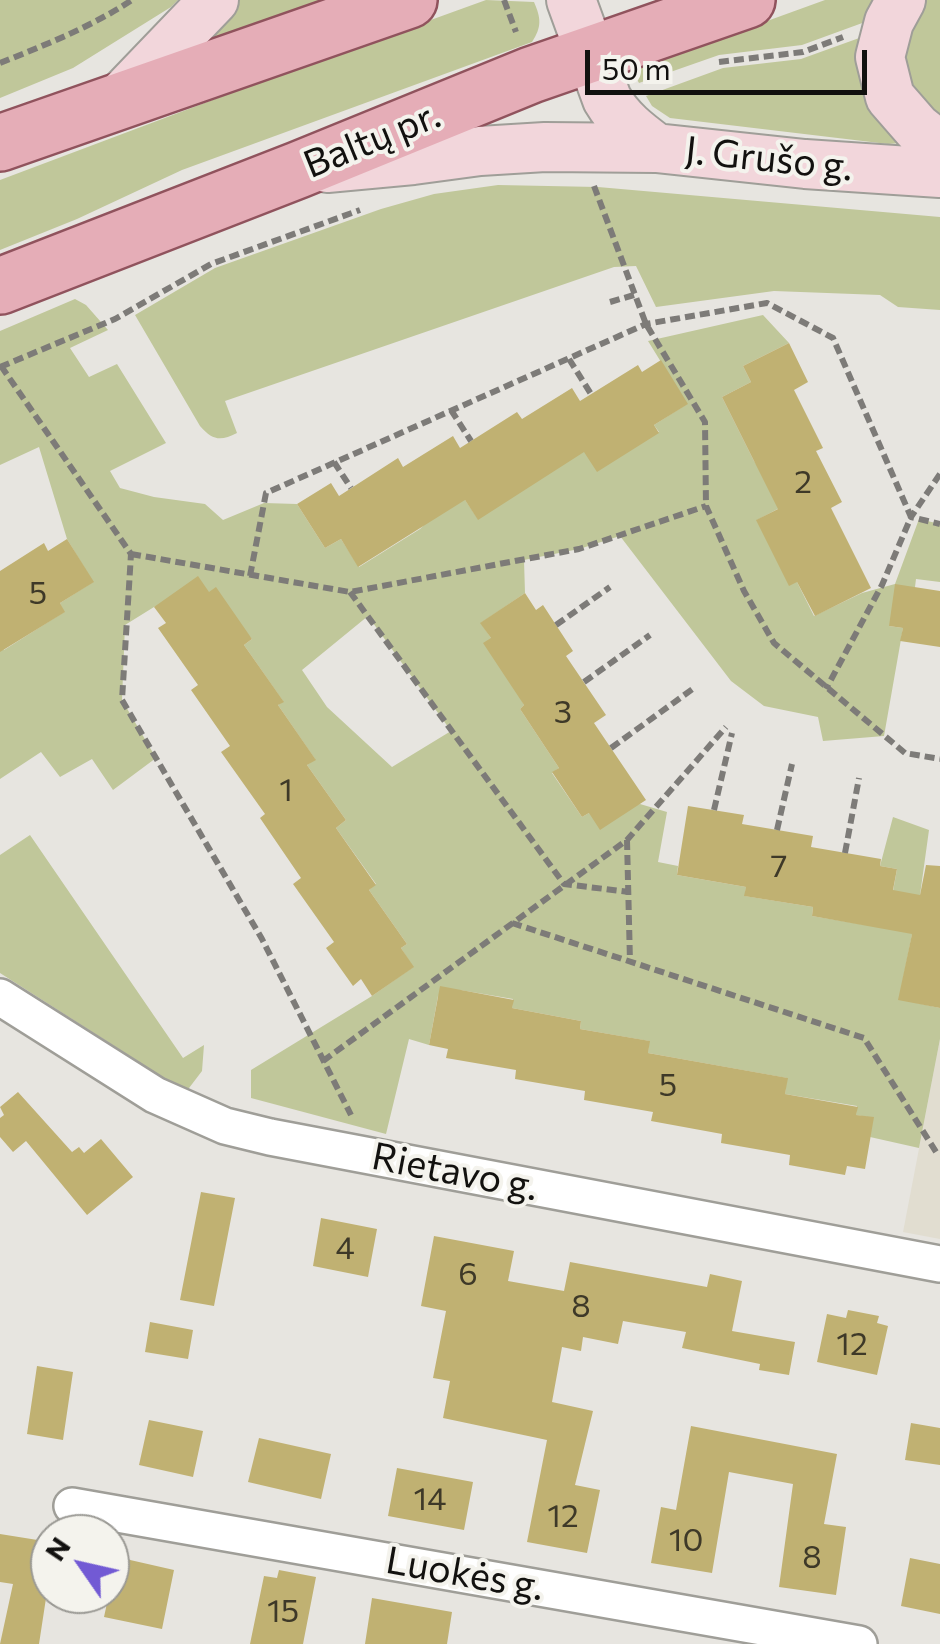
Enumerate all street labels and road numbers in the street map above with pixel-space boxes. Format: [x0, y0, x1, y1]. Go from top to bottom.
street label: Baltų pr. [297, 92, 447, 188]
street label: J. Grušo g. [683, 128, 855, 190]
street label: Rietavo g. [368, 1134, 542, 1210]
street label: Luokės g. [382, 1538, 548, 1610]

